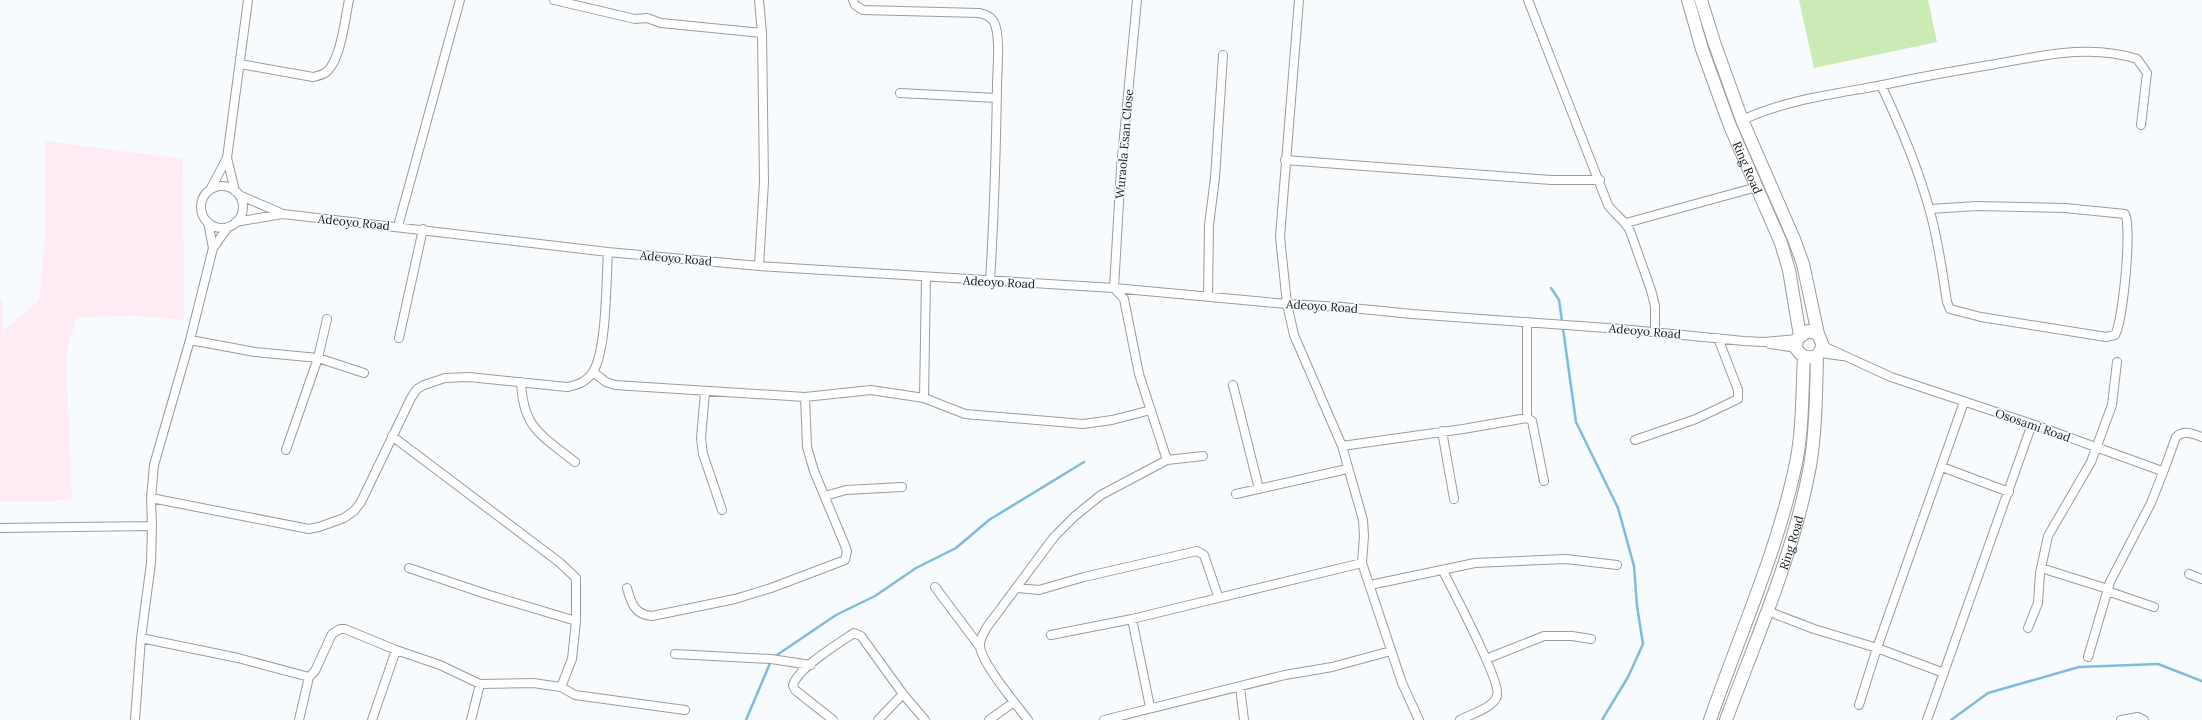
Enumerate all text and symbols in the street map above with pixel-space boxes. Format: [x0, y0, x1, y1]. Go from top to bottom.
street label: Wuraola Esan Close [1112, 88, 1136, 199]
street label: Ring Road [1730, 139, 1766, 196]
street label: Adeoyo Road [316, 211, 391, 233]
street label: Adeoyo Road [638, 247, 713, 269]
street label: Adeoyo Road [962, 273, 1035, 291]
street label: Adeoyo Road [1284, 296, 1359, 316]
street label: Adeoyo Road [1607, 320, 1682, 342]
street label: Ososami Road [1993, 405, 2073, 445]
street label: Ring Road [1775, 514, 1806, 572]

